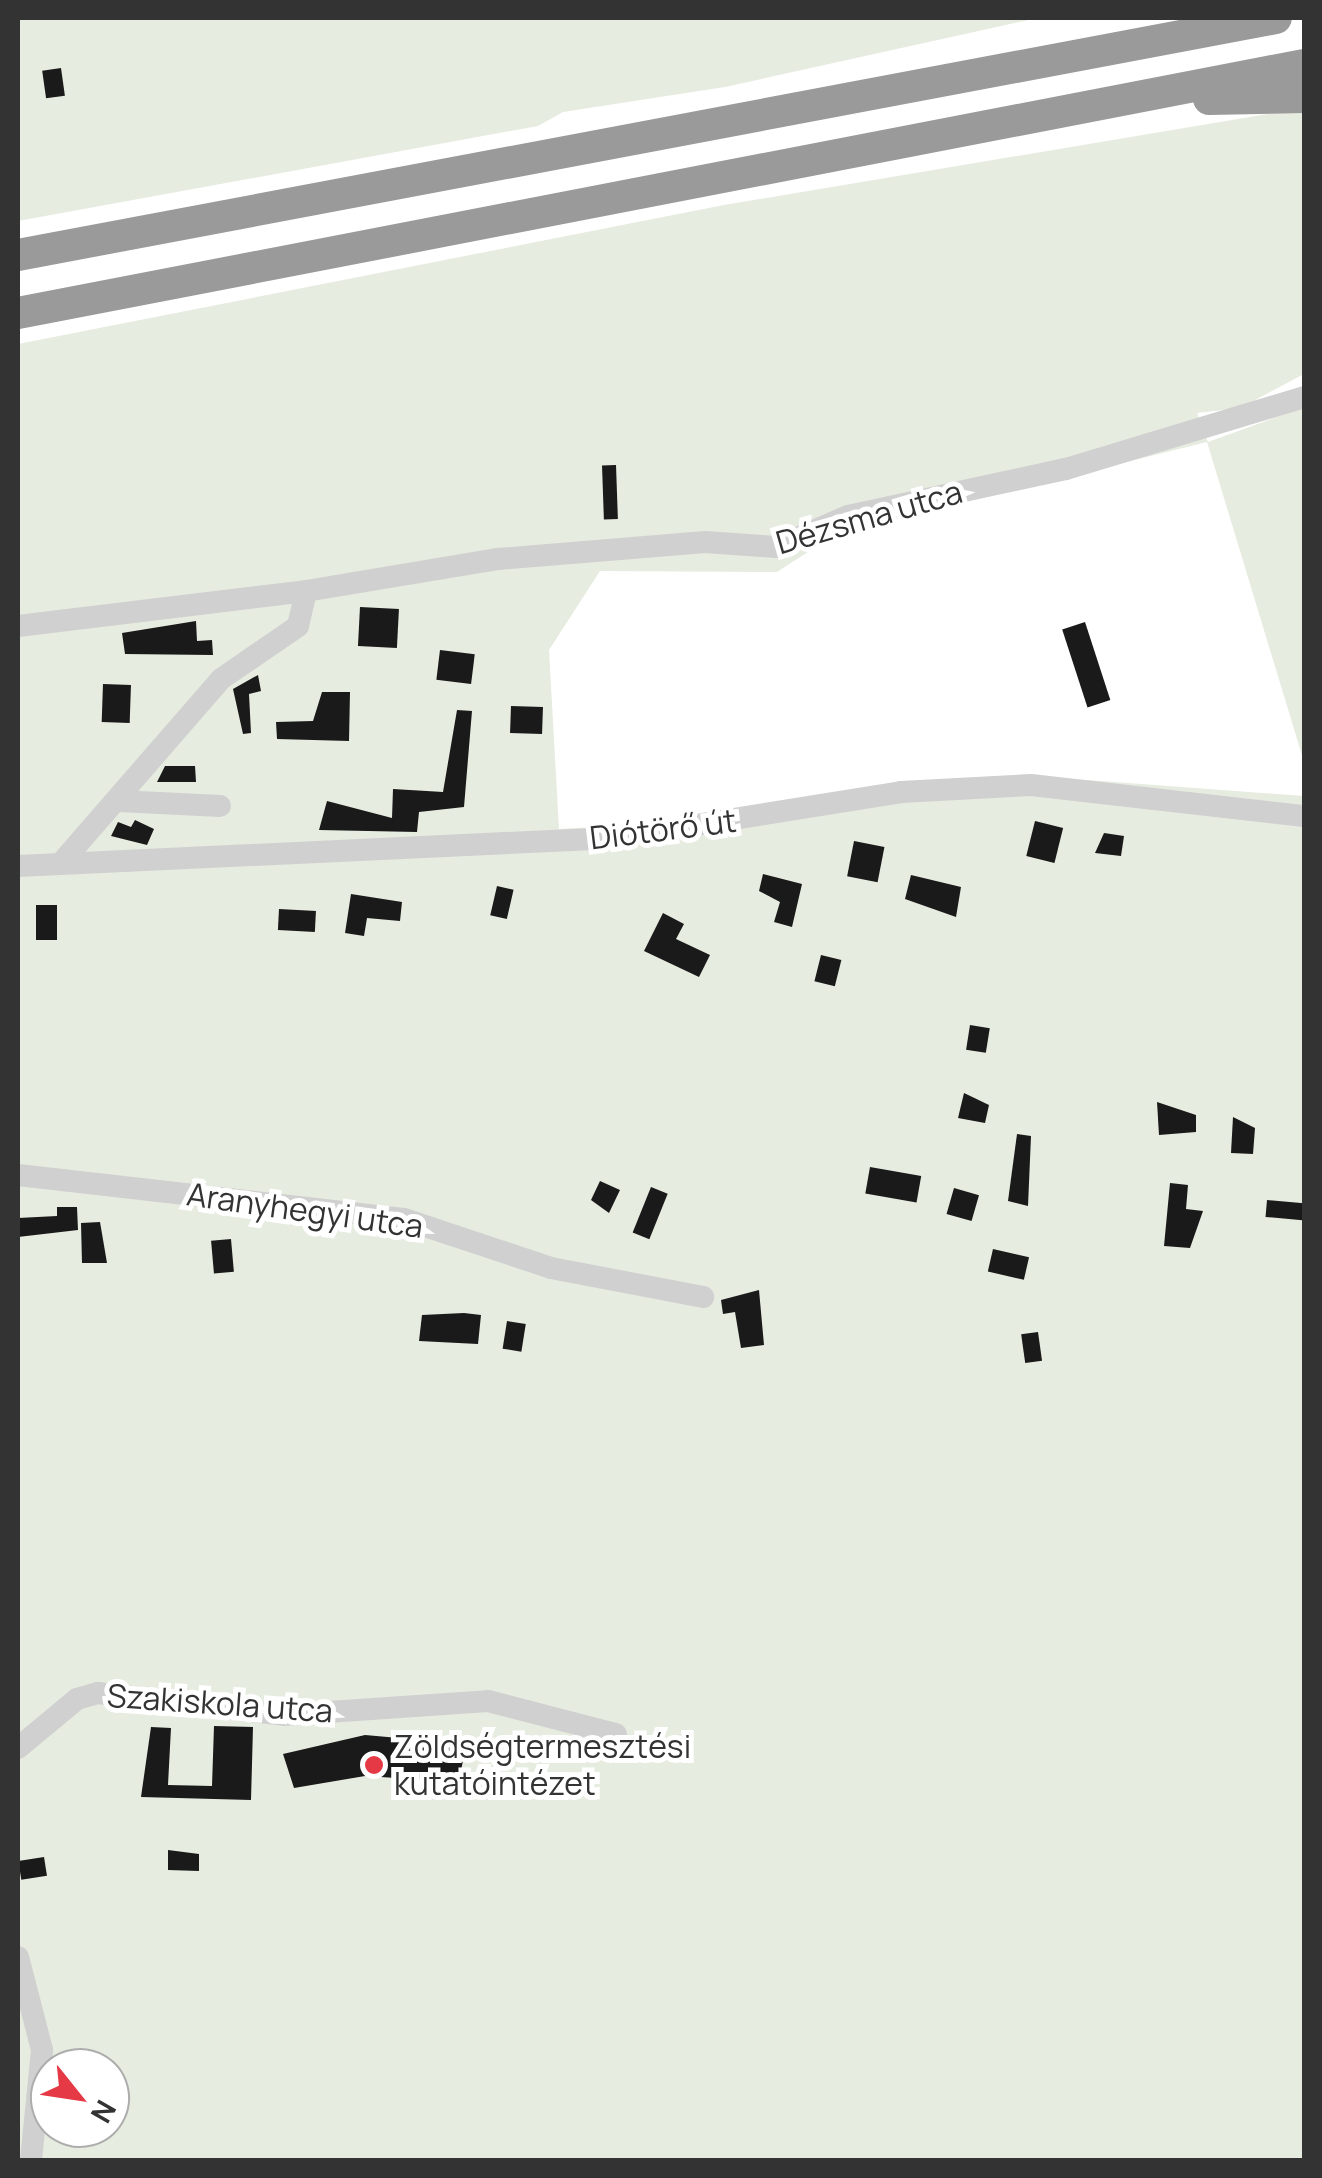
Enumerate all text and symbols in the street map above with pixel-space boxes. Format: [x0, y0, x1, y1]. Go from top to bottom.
street label: Dézsma utca [772, 472, 966, 562]
street label: Diótörő út [588, 801, 738, 857]
street label: Aranyhegyi utca [184, 1174, 426, 1246]
street label: Szakiskola utca [106, 1676, 334, 1730]
place label: Zöldségtermesztési kutatóintézet [394, 1728, 691, 1803]
marker: Zöldségtermesztési kutatóintézet [363, 1754, 385, 1776]
north arrow [30, 2048, 130, 2148]
text: N [83, 2094, 126, 2130]

